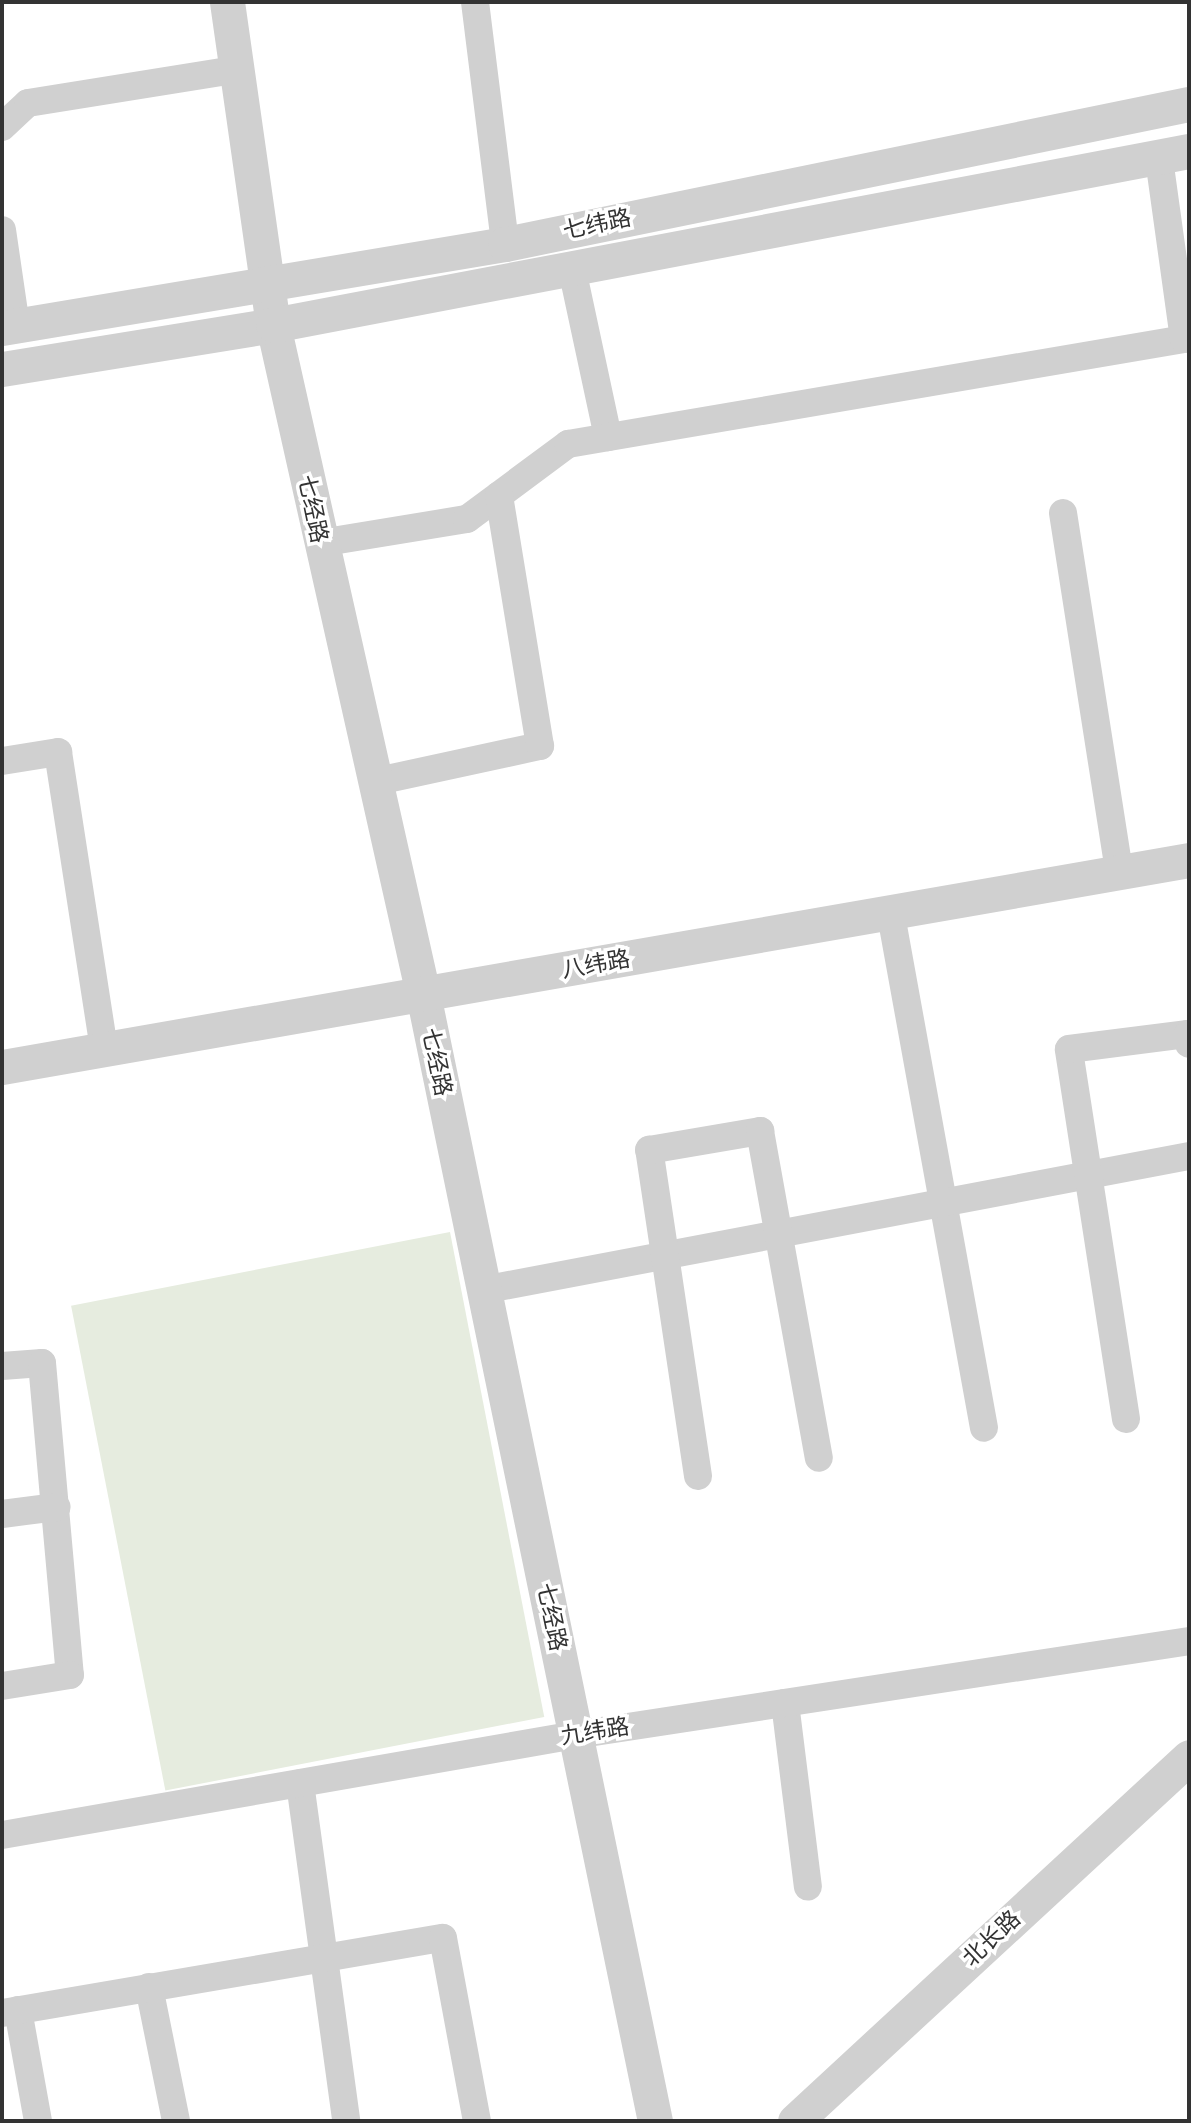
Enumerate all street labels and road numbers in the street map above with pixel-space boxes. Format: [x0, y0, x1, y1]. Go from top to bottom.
street label: 七纬路 [560, 204, 634, 246]
street label: 七经路 [291, 472, 333, 546]
street label: 八纬路 [560, 945, 632, 985]
street label: 七经路 [415, 1025, 457, 1099]
street label: 七经路 [530, 1580, 572, 1654]
street label: 九纬路 [559, 1713, 631, 1751]
street label: 北长路 [957, 1905, 1027, 1973]

